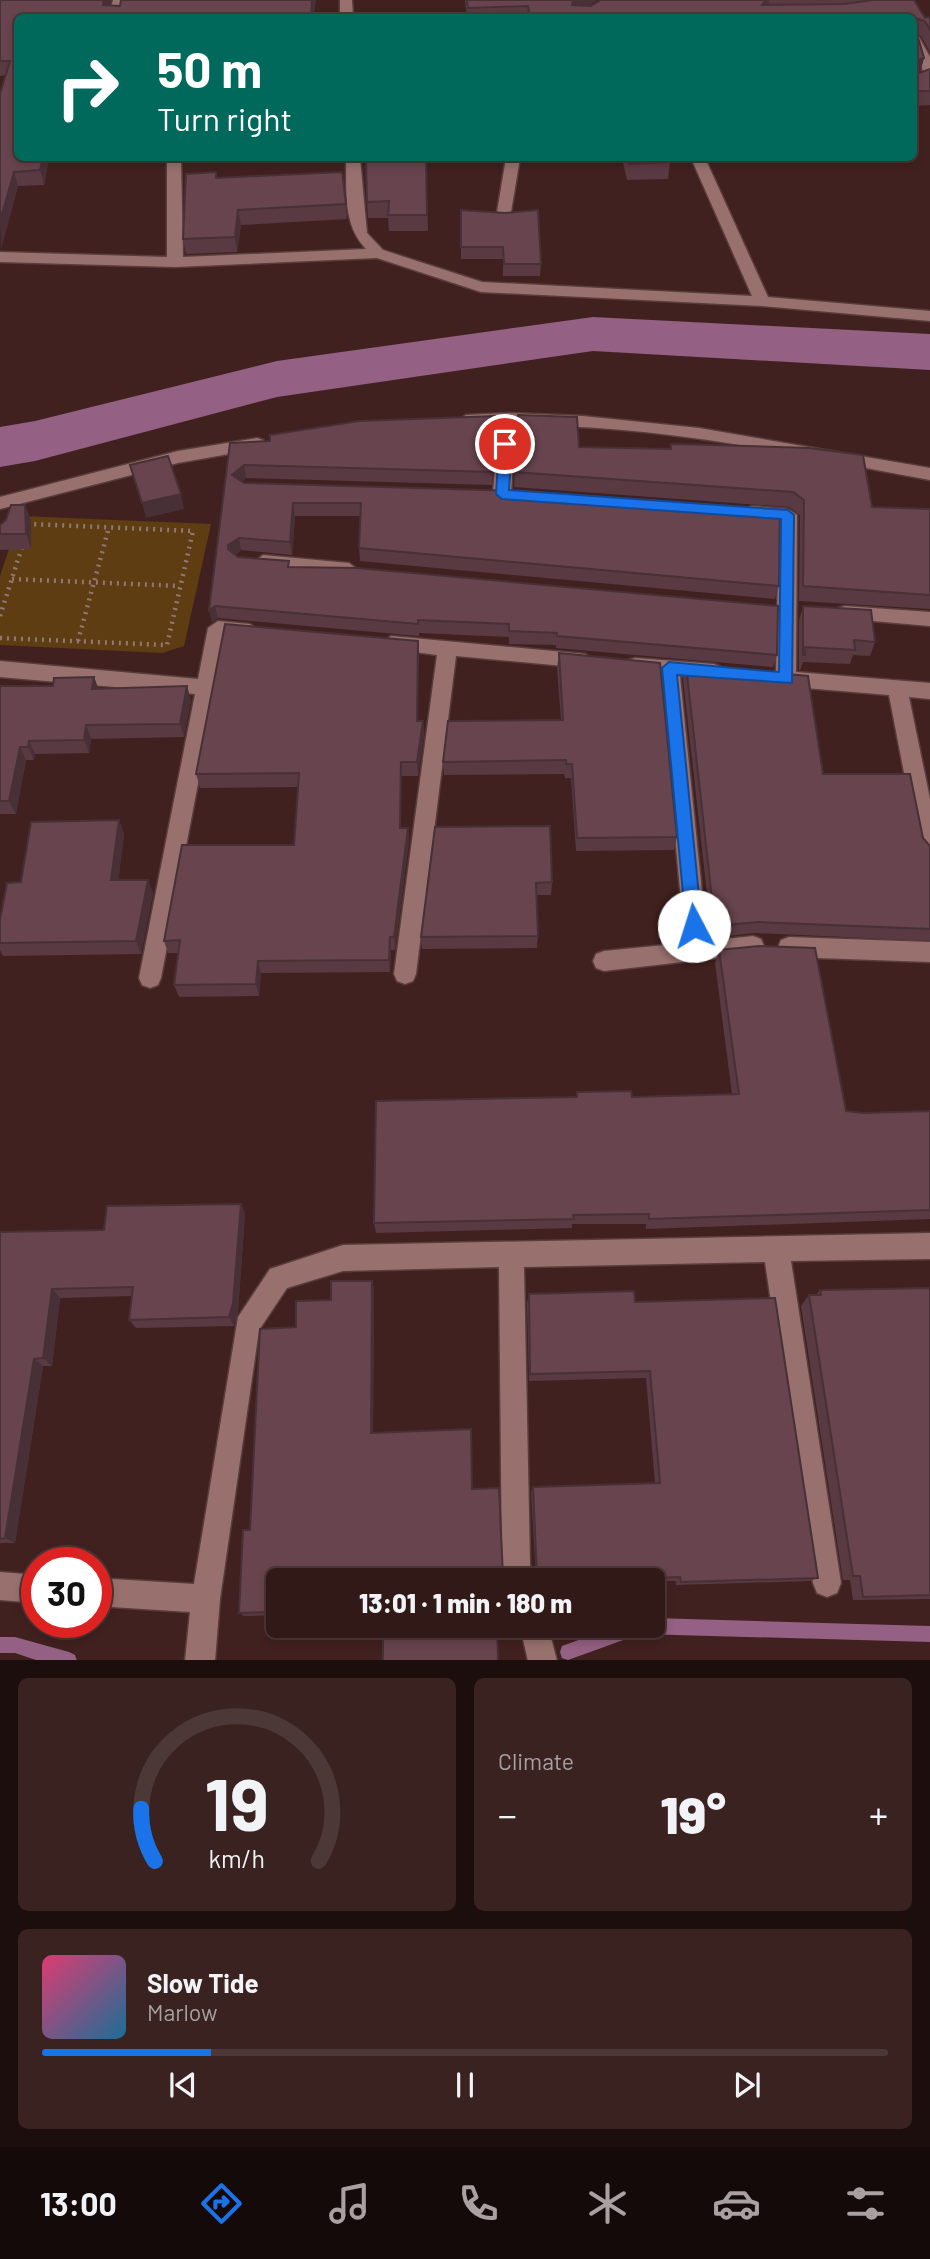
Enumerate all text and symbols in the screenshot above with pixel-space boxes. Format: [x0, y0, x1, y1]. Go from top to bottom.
text: 50 m [157, 39, 262, 98]
icon: right [42, 42, 133, 133]
text: Turn right [157, 99, 292, 137]
pin [475, 414, 535, 474]
icon: arrive [486, 425, 524, 463]
position arrow [657, 889, 731, 963]
speed limit sign: 30 [21, 1547, 112, 1638]
text: 13:01 · 1 min · 180 m [359, 1587, 572, 1618]
text: Climate [498, 1747, 574, 1775]
text: 19 [205, 1758, 269, 1846]
text: 19° [660, 1782, 726, 1844]
text: − [498, 1791, 517, 1837]
text: + [869, 1791, 888, 1837]
text: km/h [209, 1842, 265, 1872]
text: Slow Tide [147, 1967, 259, 1998]
text: Marlow [147, 1998, 218, 2026]
icon: previous [164, 2066, 202, 2104]
icon: pause [446, 2066, 484, 2104]
icon: next [728, 2066, 766, 2104]
icon: directions [197, 2179, 246, 2228]
icon: music [325, 2179, 374, 2228]
icon: phone [454, 2179, 503, 2228]
icon: climate [583, 2179, 632, 2228]
icon: car [712, 2179, 761, 2228]
icon: filters [841, 2179, 890, 2228]
text: 13:00 [40, 2184, 117, 2222]

